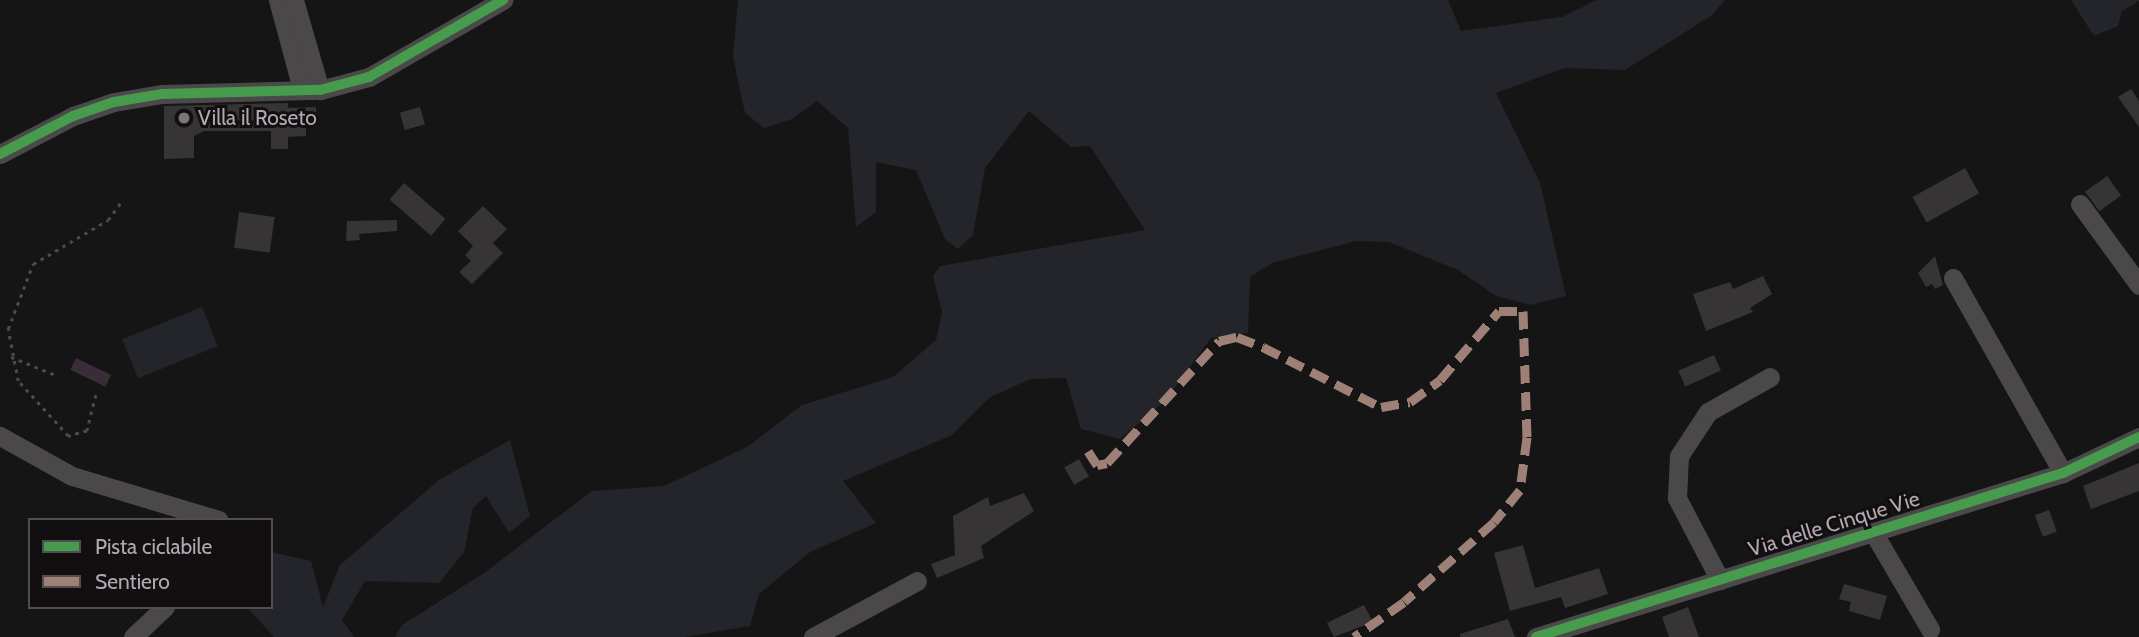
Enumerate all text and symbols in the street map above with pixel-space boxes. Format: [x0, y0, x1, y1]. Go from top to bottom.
place label: Villa il Roseto [198, 105, 317, 131]
marker: Villa il Roseto [176, 110, 192, 126]
street label: Via delle Cinque Vie [1745, 486, 1923, 562]
legend [28, 518, 273, 609]
text: Pista ciclabile [95, 534, 212, 559]
text: Sentiero [95, 569, 170, 594]

